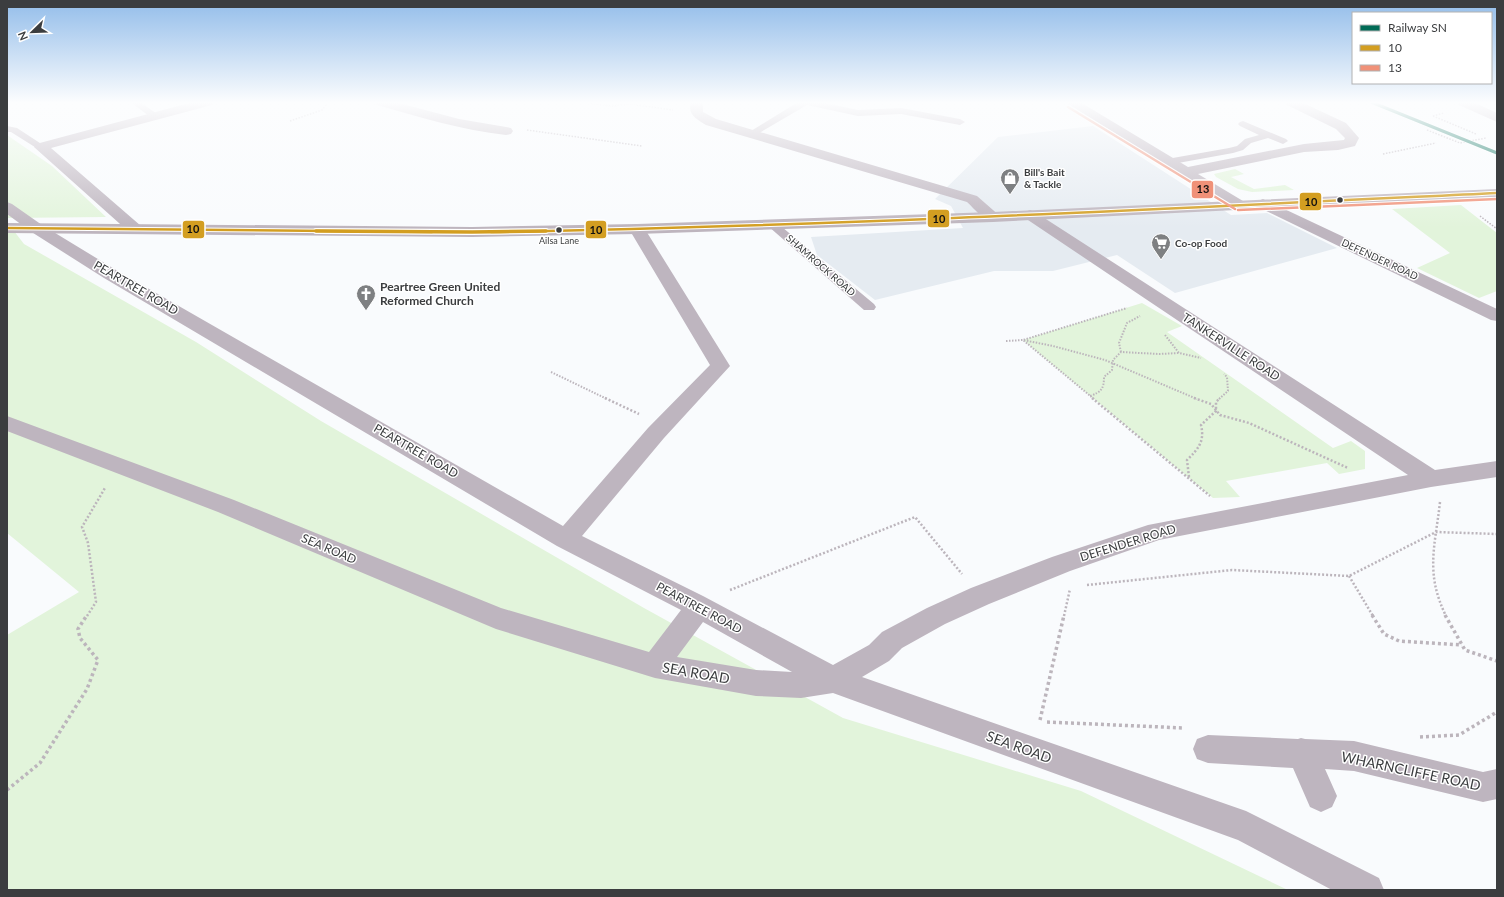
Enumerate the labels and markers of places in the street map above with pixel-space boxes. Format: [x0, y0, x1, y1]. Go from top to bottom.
place label: Bill's Bait & Tackle [1024, 166, 1065, 190]
shop icon: Bill's Bait & Tackle [999, 167, 1021, 195]
unlabelled marker [1335, 195, 1345, 205]
marker: Ailsa Lane [554, 225, 564, 235]
supermarket icon: Co-op Food [1150, 232, 1172, 260]
place label: Ailsa Lane [539, 235, 579, 246]
place label: Co-op Food [1175, 237, 1228, 249]
place label: Peartree Green United Reformed Church [380, 279, 500, 308]
church icon: Peartree Green United Reformed Church [355, 283, 377, 311]

